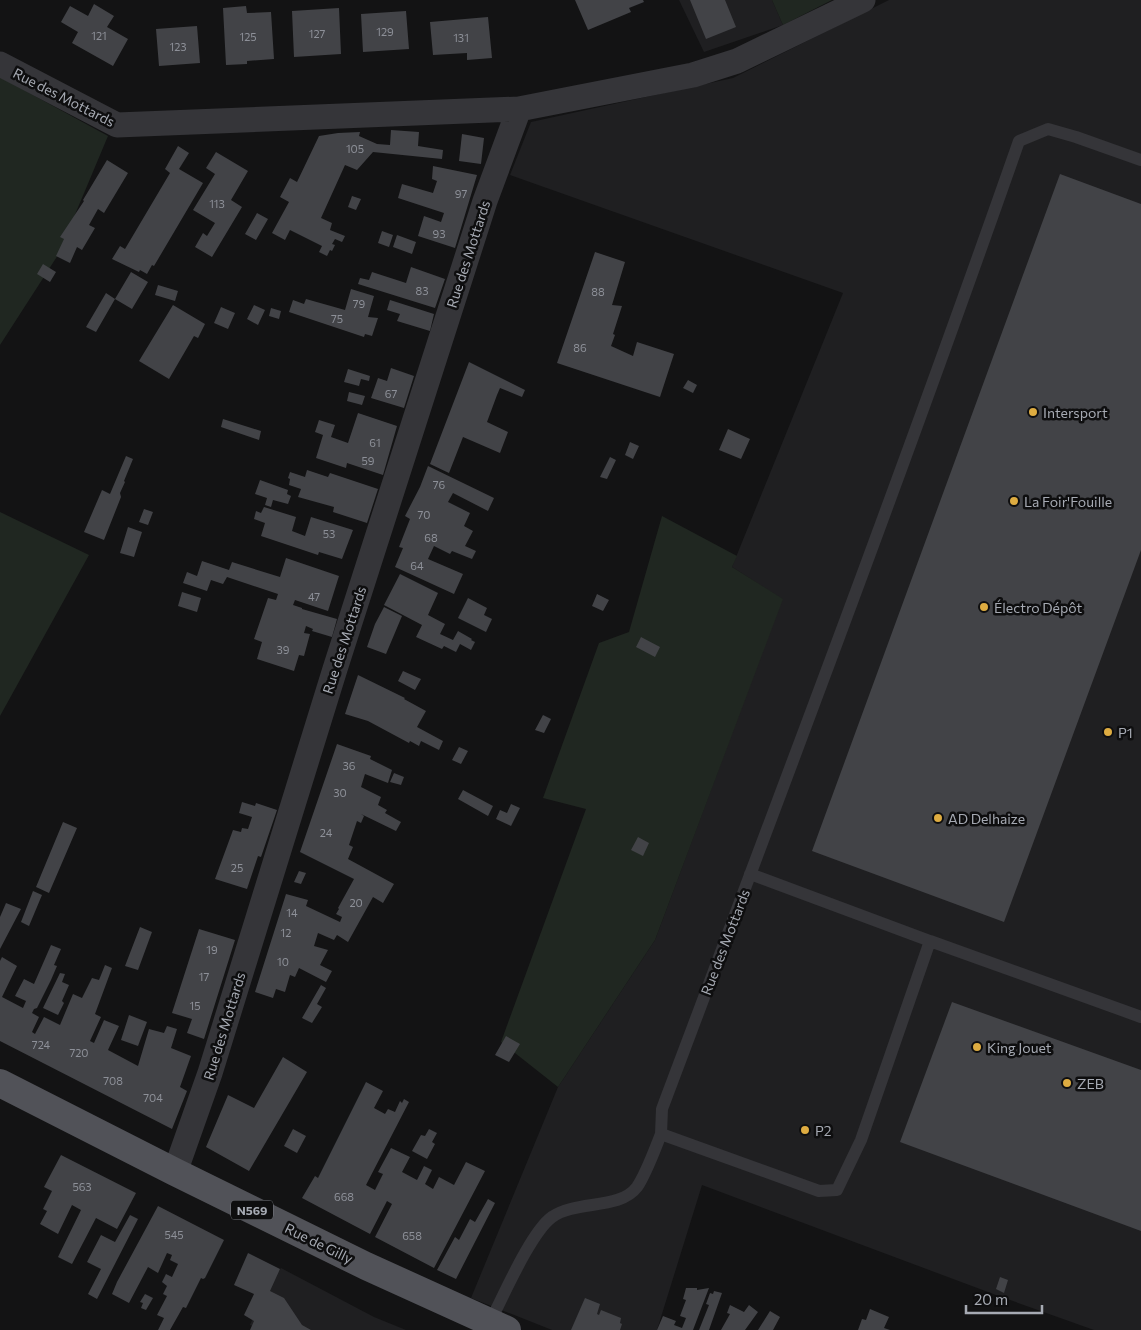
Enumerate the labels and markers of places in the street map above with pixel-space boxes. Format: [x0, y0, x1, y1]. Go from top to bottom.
place label: Intersport [1043, 404, 1108, 421]
marker: Intersport [1027, 406, 1039, 418]
place label: La Foir'Fouille [1024, 493, 1112, 510]
marker: La Foir'Fouille [1008, 495, 1020, 507]
place label: Électro Dépôt [994, 599, 1083, 616]
marker: Électro Dépôt [978, 601, 990, 613]
place label: P1 [1118, 724, 1133, 741]
marker: P1 [1102, 726, 1114, 738]
place label: AD Delhaize [948, 810, 1025, 827]
marker: AD Delhaize [932, 812, 944, 824]
place label: King Jouet [987, 1039, 1052, 1056]
marker: King Jouet [971, 1041, 983, 1053]
place label: ZEB [1077, 1075, 1104, 1092]
marker: ZEB [1061, 1077, 1073, 1089]
place label: P2 [815, 1122, 832, 1139]
marker: P2 [799, 1124, 811, 1136]

